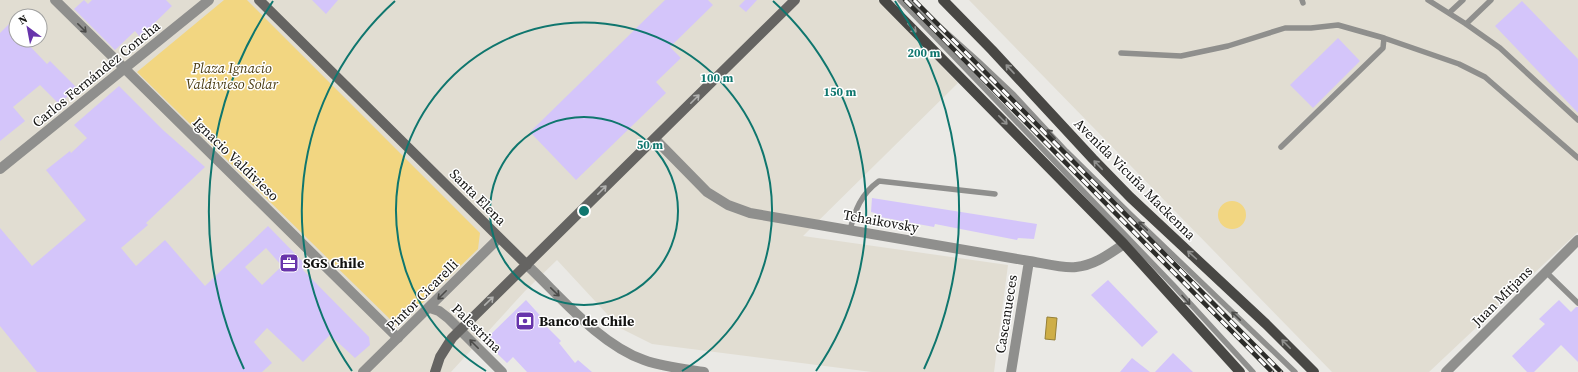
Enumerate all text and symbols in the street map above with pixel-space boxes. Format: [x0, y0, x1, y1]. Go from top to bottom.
north arrow [8, 8, 48, 48]
text: N [16, 11, 30, 28]
street label: Carlos Fernández Concha [28, 16, 165, 132]
one-way arrow [77, 23, 87, 33]
one-way arrow [907, 23, 916, 33]
text: 200 m [908, 45, 941, 61]
park label: Plaza Ignacio Valdivieso Solar [186, 58, 279, 94]
one-way arrow [1005, 64, 1015, 74]
text: 100 m [701, 70, 734, 86]
text: 150 m [824, 84, 857, 100]
one-way arrow [690, 94, 700, 104]
street label: Ignacio Valdivieso [188, 113, 284, 206]
street label: Avenida Vicuña Mackenna [1070, 114, 1201, 245]
one-way arrow [998, 115, 1008, 125]
one-way arrow [1046, 129, 1055, 139]
text: 50 m [637, 137, 663, 153]
one-way arrow [1093, 160, 1103, 170]
street label: Santa Elena [445, 164, 511, 230]
one-way arrow [597, 185, 607, 195]
centre of rings [577, 204, 591, 218]
street label: Tchaikovsky [842, 204, 921, 238]
one-way arrow [1138, 222, 1148, 231]
one-way arrow [1186, 251, 1197, 260]
office icon: SGS Chile [278, 252, 300, 274]
place label: SGS Chile [303, 253, 364, 273]
street label: Pintor Cicarelli [381, 254, 463, 336]
street label: Juan Mitjans [1466, 261, 1537, 332]
street label: Cascanueces [990, 273, 1022, 355]
one-way arrow [550, 287, 560, 297]
one-way arrow [437, 290, 447, 300]
one-way arrow [1182, 294, 1191, 305]
one-way arrow [484, 297, 494, 306]
street label: Palestrina [447, 299, 507, 358]
bank icon: Banco de Chile [514, 310, 536, 332]
place label: Banco de Chile [539, 311, 634, 331]
one-way arrow [1231, 311, 1241, 321]
one-way arrow [469, 339, 479, 349]
one-way arrow [1281, 339, 1291, 349]

